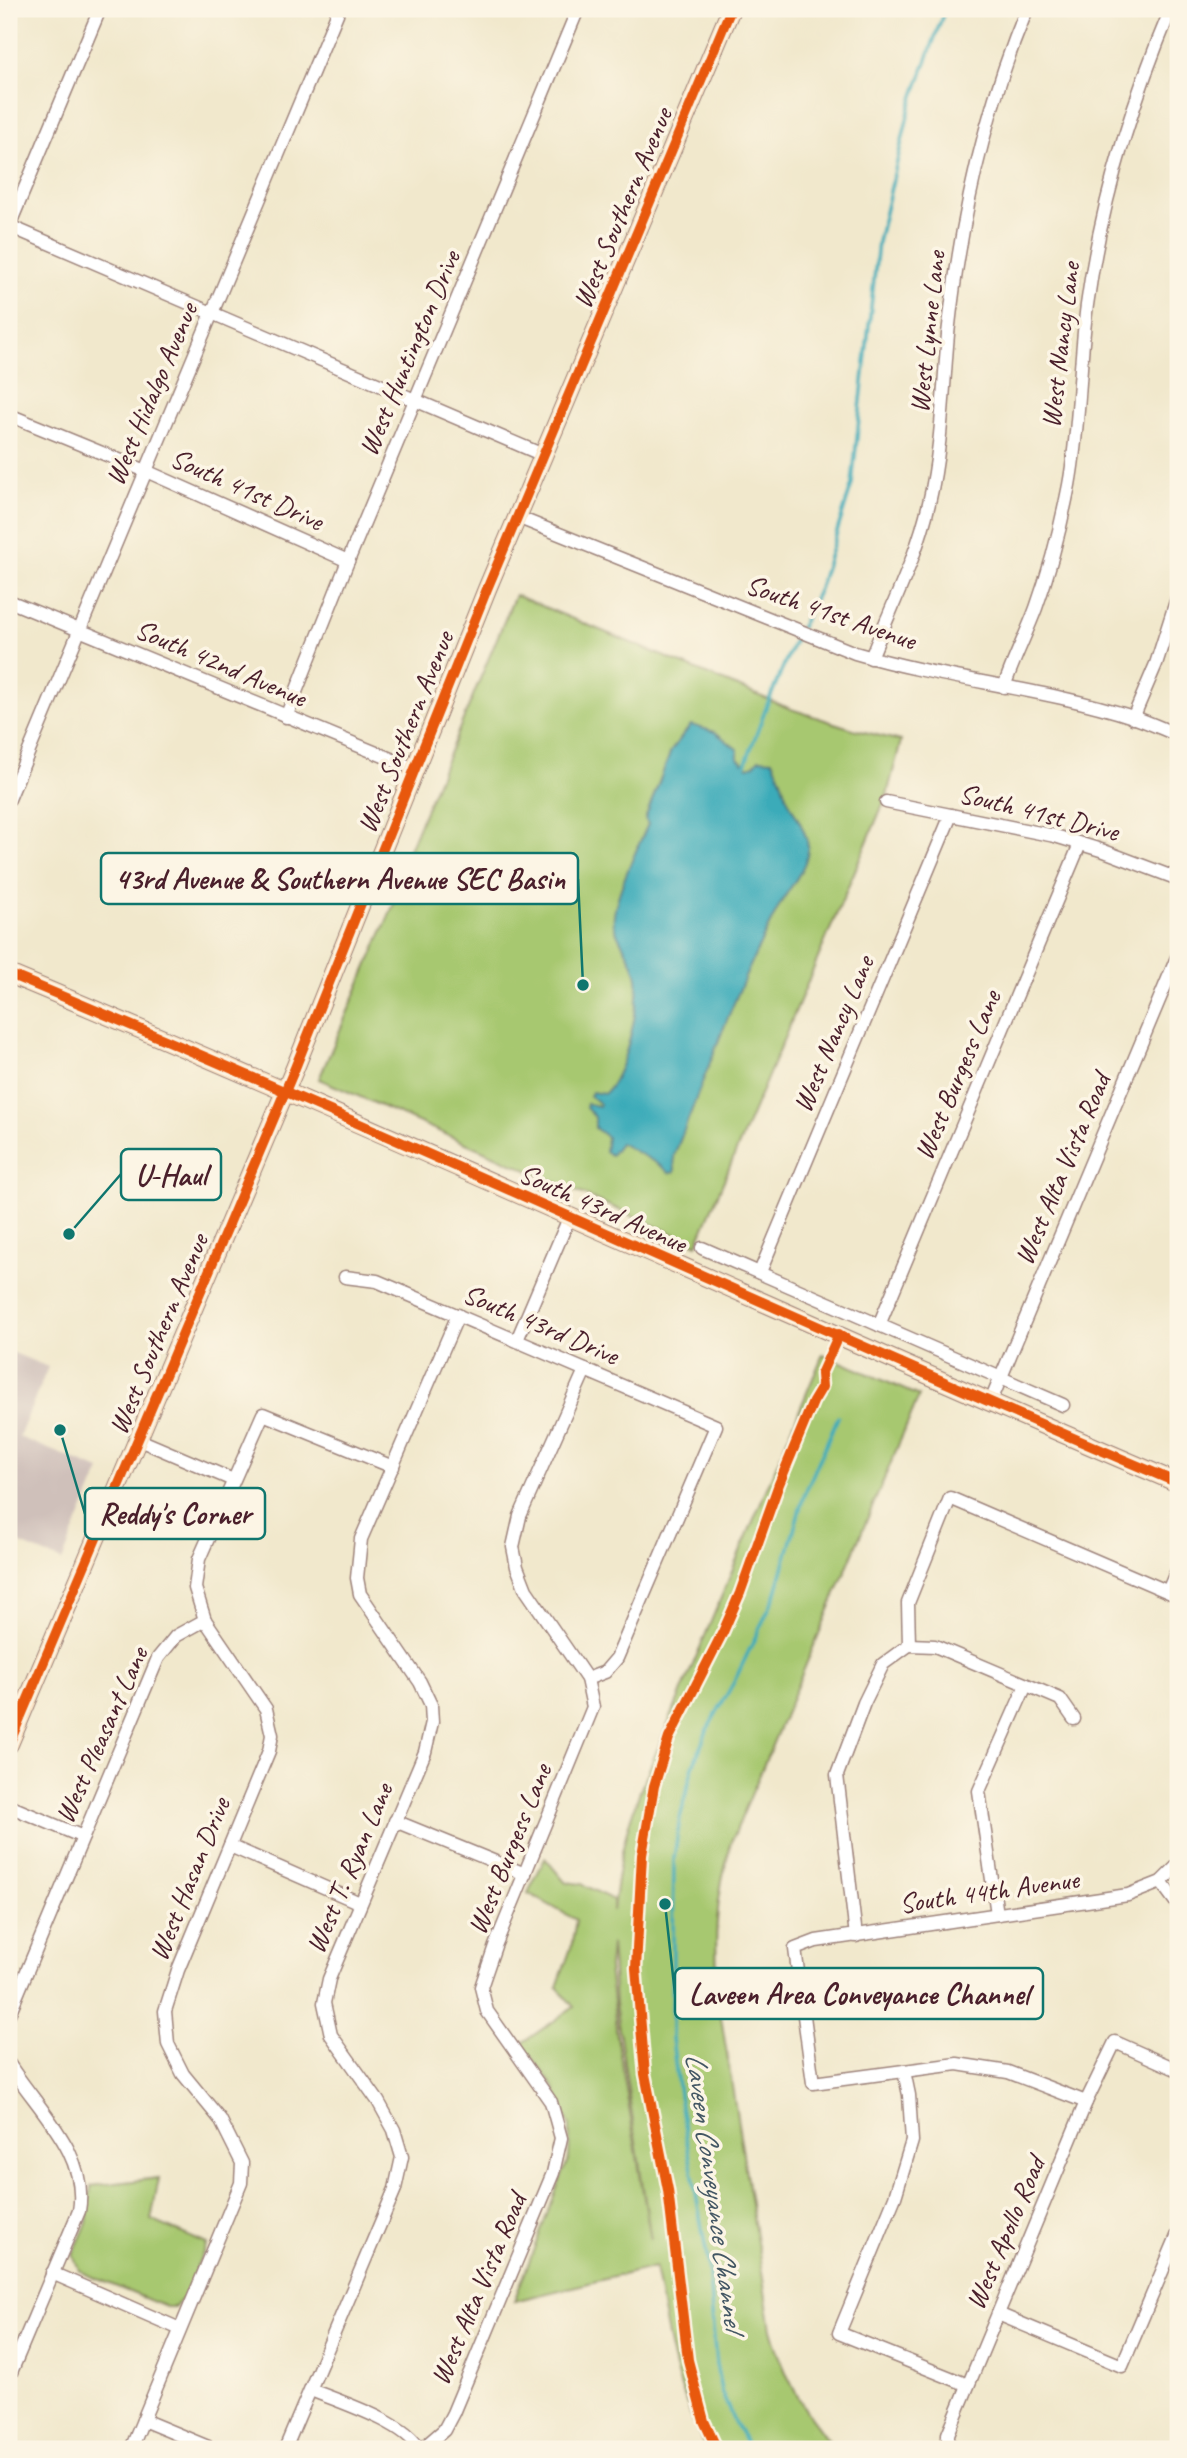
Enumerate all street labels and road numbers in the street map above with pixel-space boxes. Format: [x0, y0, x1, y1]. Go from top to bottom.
street label: West Southern Avenue [564, 101, 681, 313]
street label: West Huntington Drive [350, 243, 469, 461]
street label: West Lynne Lane [901, 247, 953, 415]
street label: West Nancy Lane [1033, 259, 1088, 430]
street label: West Hidalgo Avenue [97, 296, 206, 490]
street label: South 41st Drive [165, 440, 330, 539]
street label: South 41st Avenue [741, 567, 922, 658]
street label: South 42nd Avenue [130, 611, 314, 715]
street label: West Southern Avenue [349, 624, 462, 838]
street label: South 41st Drive [956, 775, 1124, 849]
street label: West Nancy Lane [784, 949, 882, 1117]
street label: West Burgess Lane [906, 983, 1009, 1165]
street label: West Alta Vista Road [1006, 1064, 1120, 1270]
street label: South 43rd Avenue [514, 1155, 694, 1261]
street label: West Southern Avenue [100, 1227, 217, 1439]
street label: South 43rd Drive [458, 1276, 626, 1373]
street label: West Pleasant Lane [47, 1640, 156, 1828]
street label: West Burgess Lane [459, 1757, 560, 1939]
street label: West T. Ryan Lane [297, 1776, 401, 1958]
street label: West Hasan Drive [140, 1791, 238, 1965]
street label: South 44th Avenue [897, 1861, 1083, 1921]
street label: West Apollo Road [957, 2148, 1054, 2315]
street label: West Alta Vista Road [422, 2184, 536, 2390]

